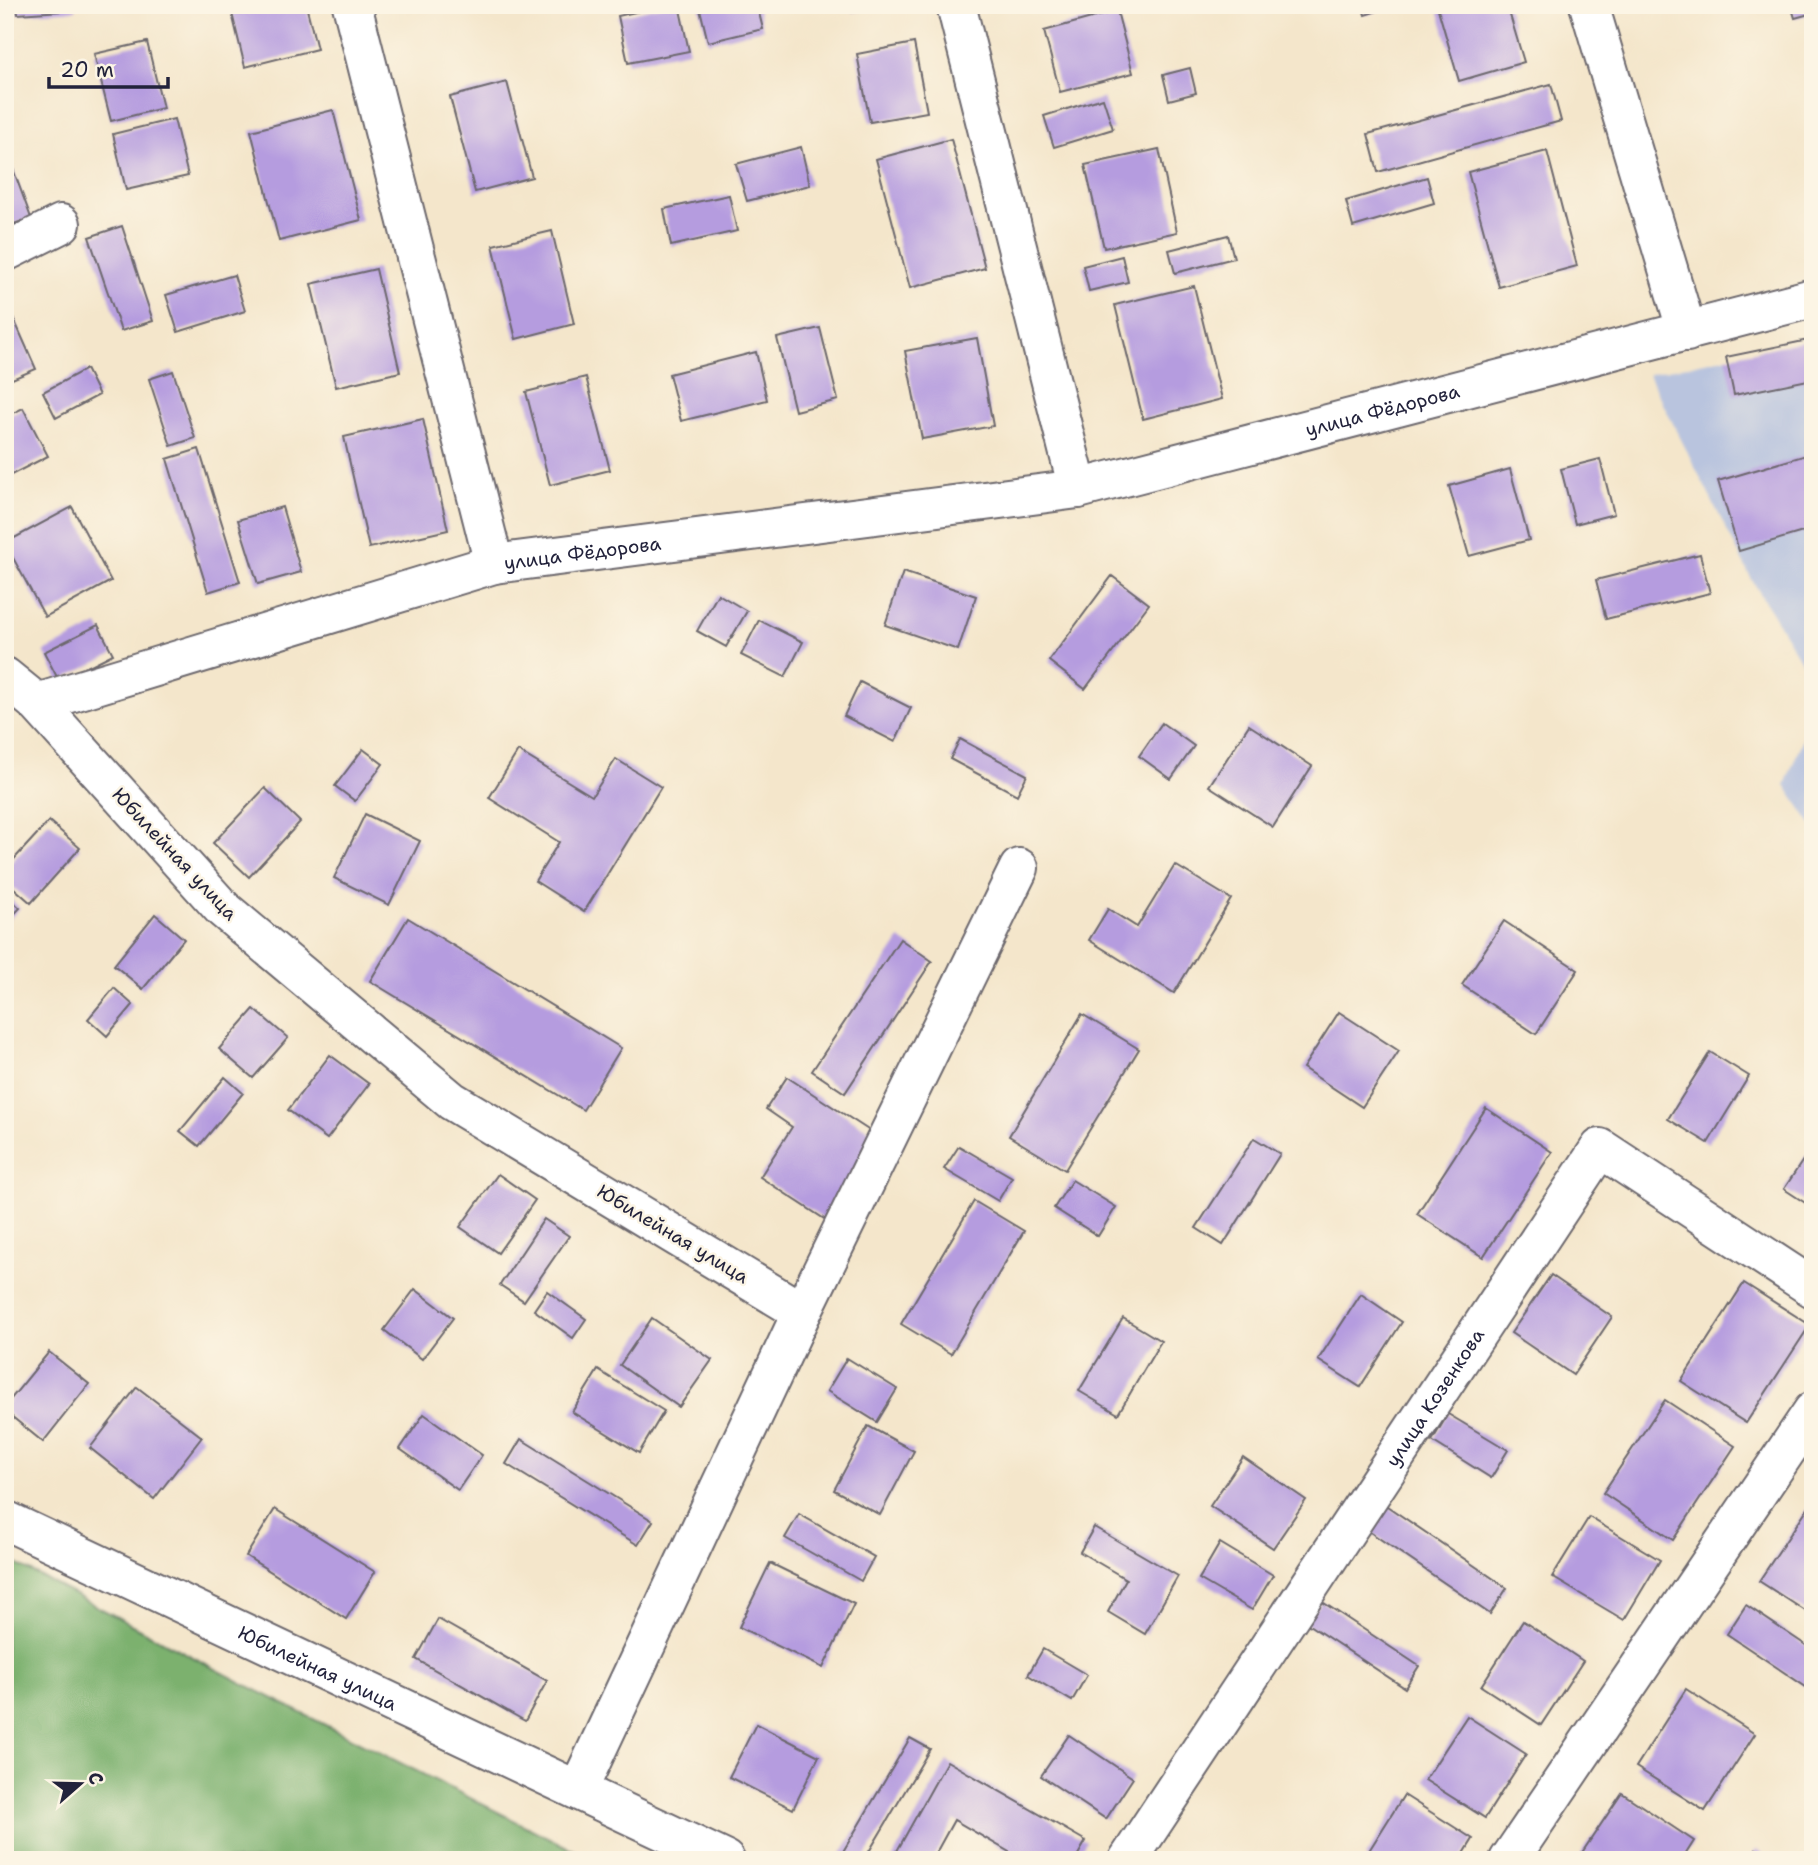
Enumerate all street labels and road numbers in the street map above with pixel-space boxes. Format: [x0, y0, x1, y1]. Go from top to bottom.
street label: улица Фёдорова [1303, 378, 1462, 442]
street label: улица Фёдорова [503, 530, 663, 575]
street label: Юбилейная улица [107, 782, 243, 926]
street label: Юбилейная улица [593, 1179, 754, 1289]
street label: улица Козенкова [1380, 1323, 1490, 1471]
street label: Юбилейная улица [234, 1620, 401, 1716]

